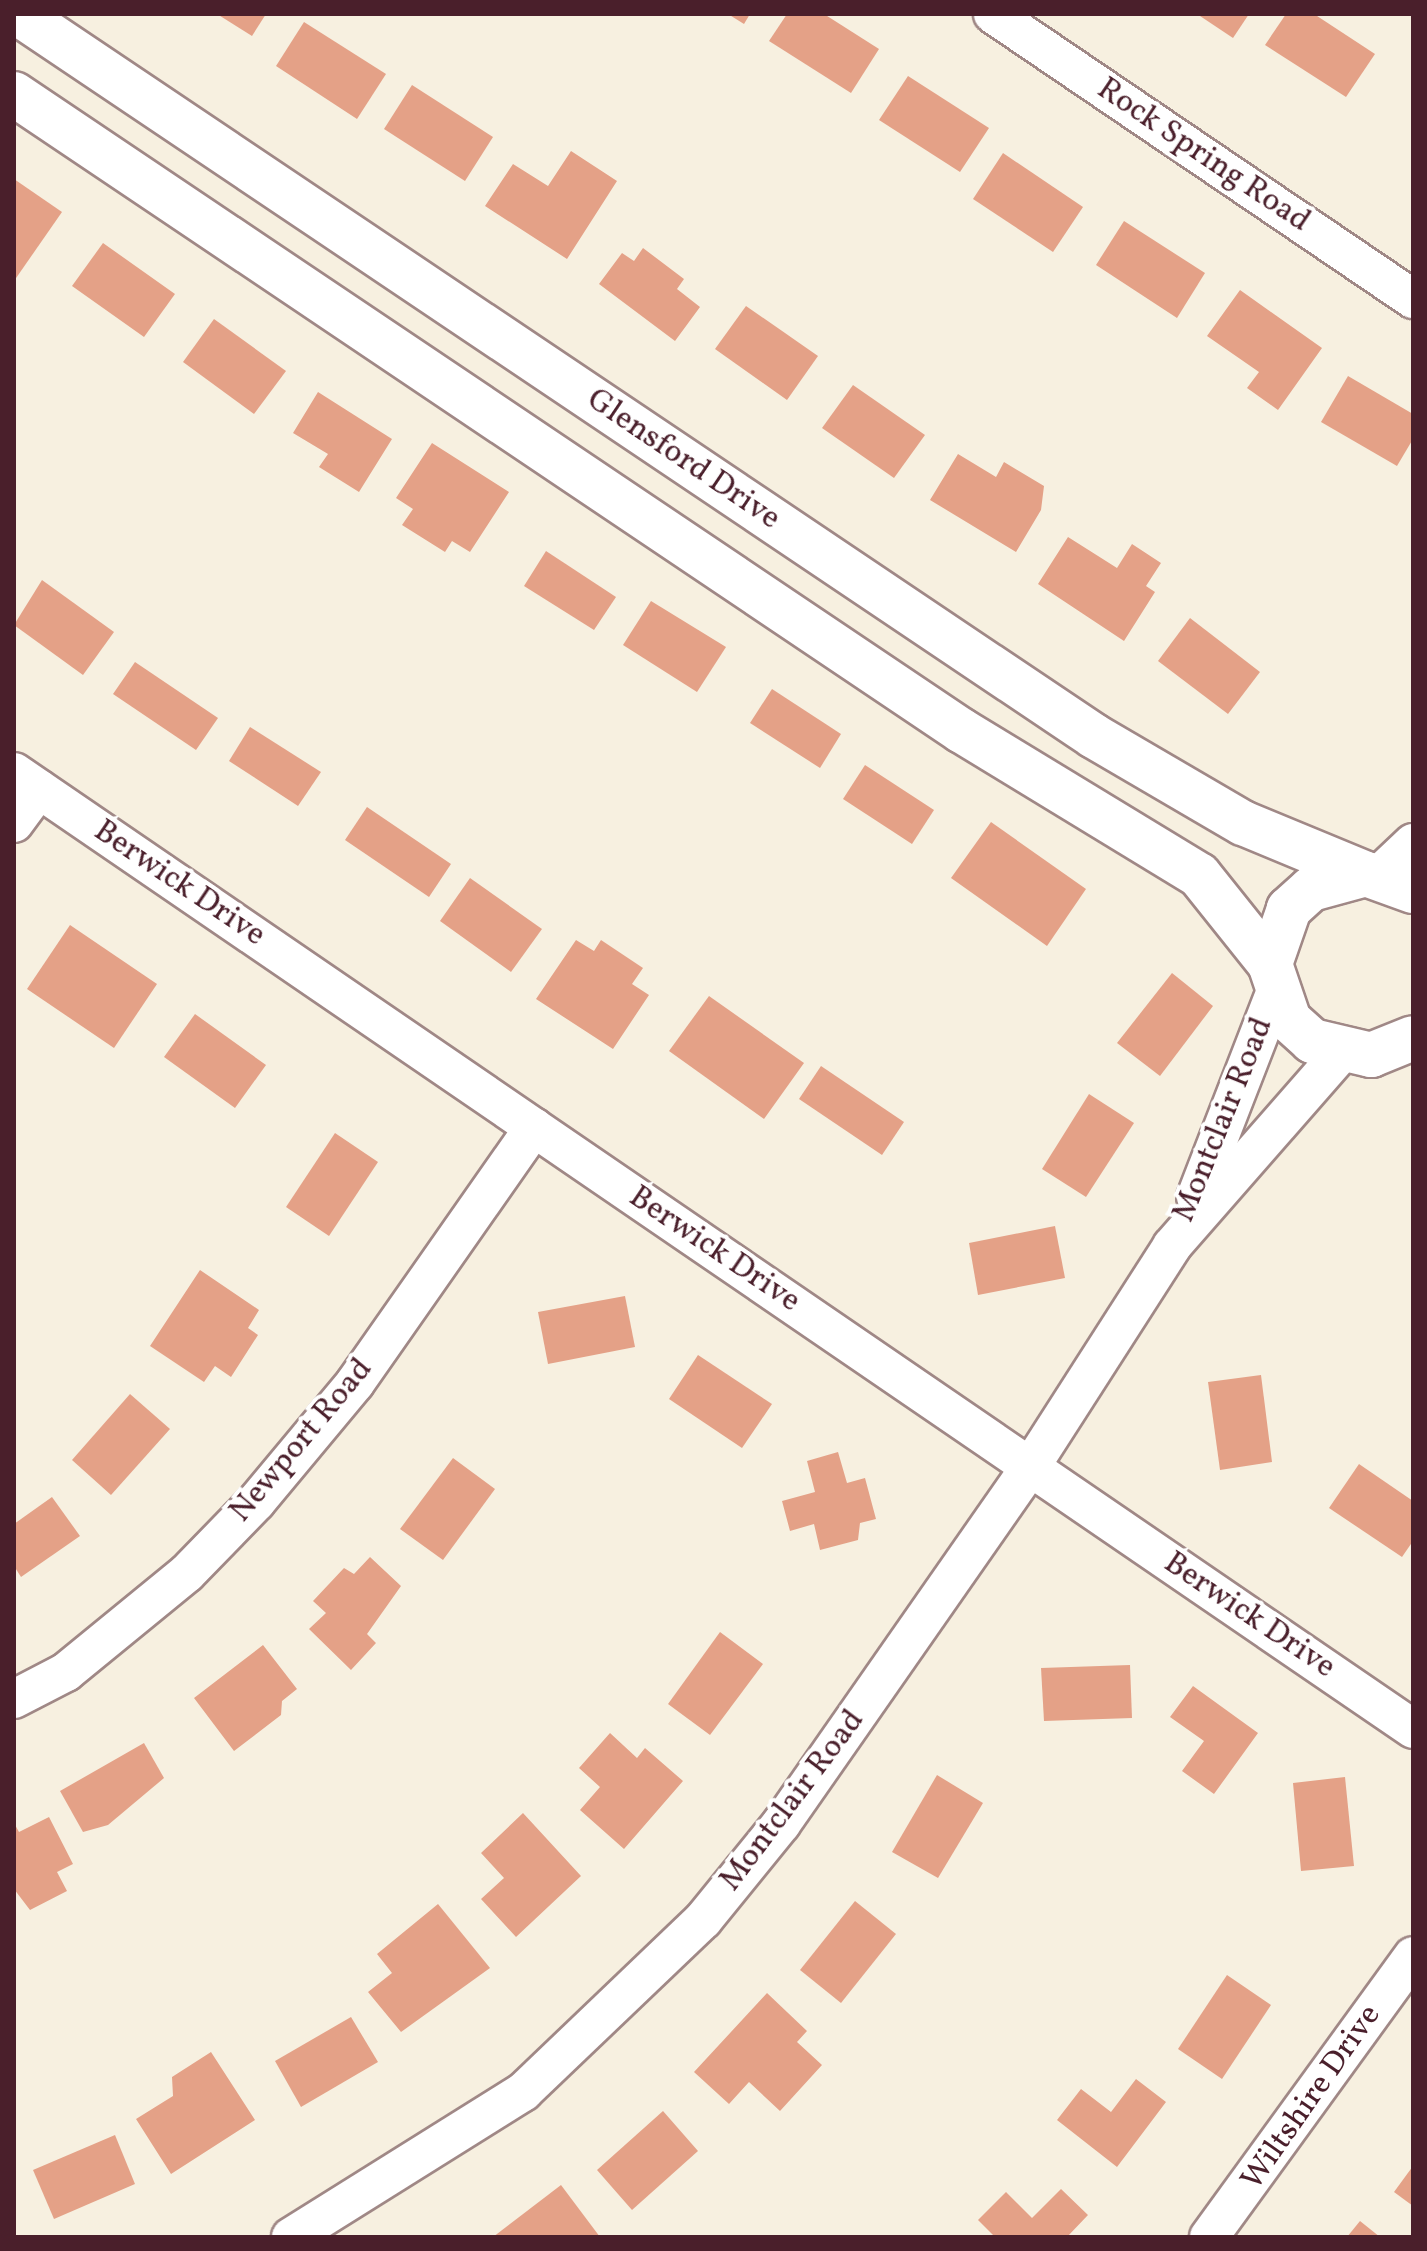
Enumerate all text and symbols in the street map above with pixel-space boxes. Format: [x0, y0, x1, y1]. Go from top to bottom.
street label: Rock Spring Road [1089, 71, 1317, 241]
street label: Glensford Drive [579, 381, 787, 539]
street label: Berwick Drive [86, 813, 272, 955]
street label: Montclair Road [1166, 1012, 1282, 1228]
street label: Berwick Drive [621, 1179, 807, 1321]
street label: Newport Road [222, 1351, 382, 1531]
street label: Berwick Drive [1156, 1545, 1342, 1687]
street label: Montclair Road [712, 1703, 874, 1899]
street label: Wiltshire Drive [1234, 1998, 1390, 2198]

